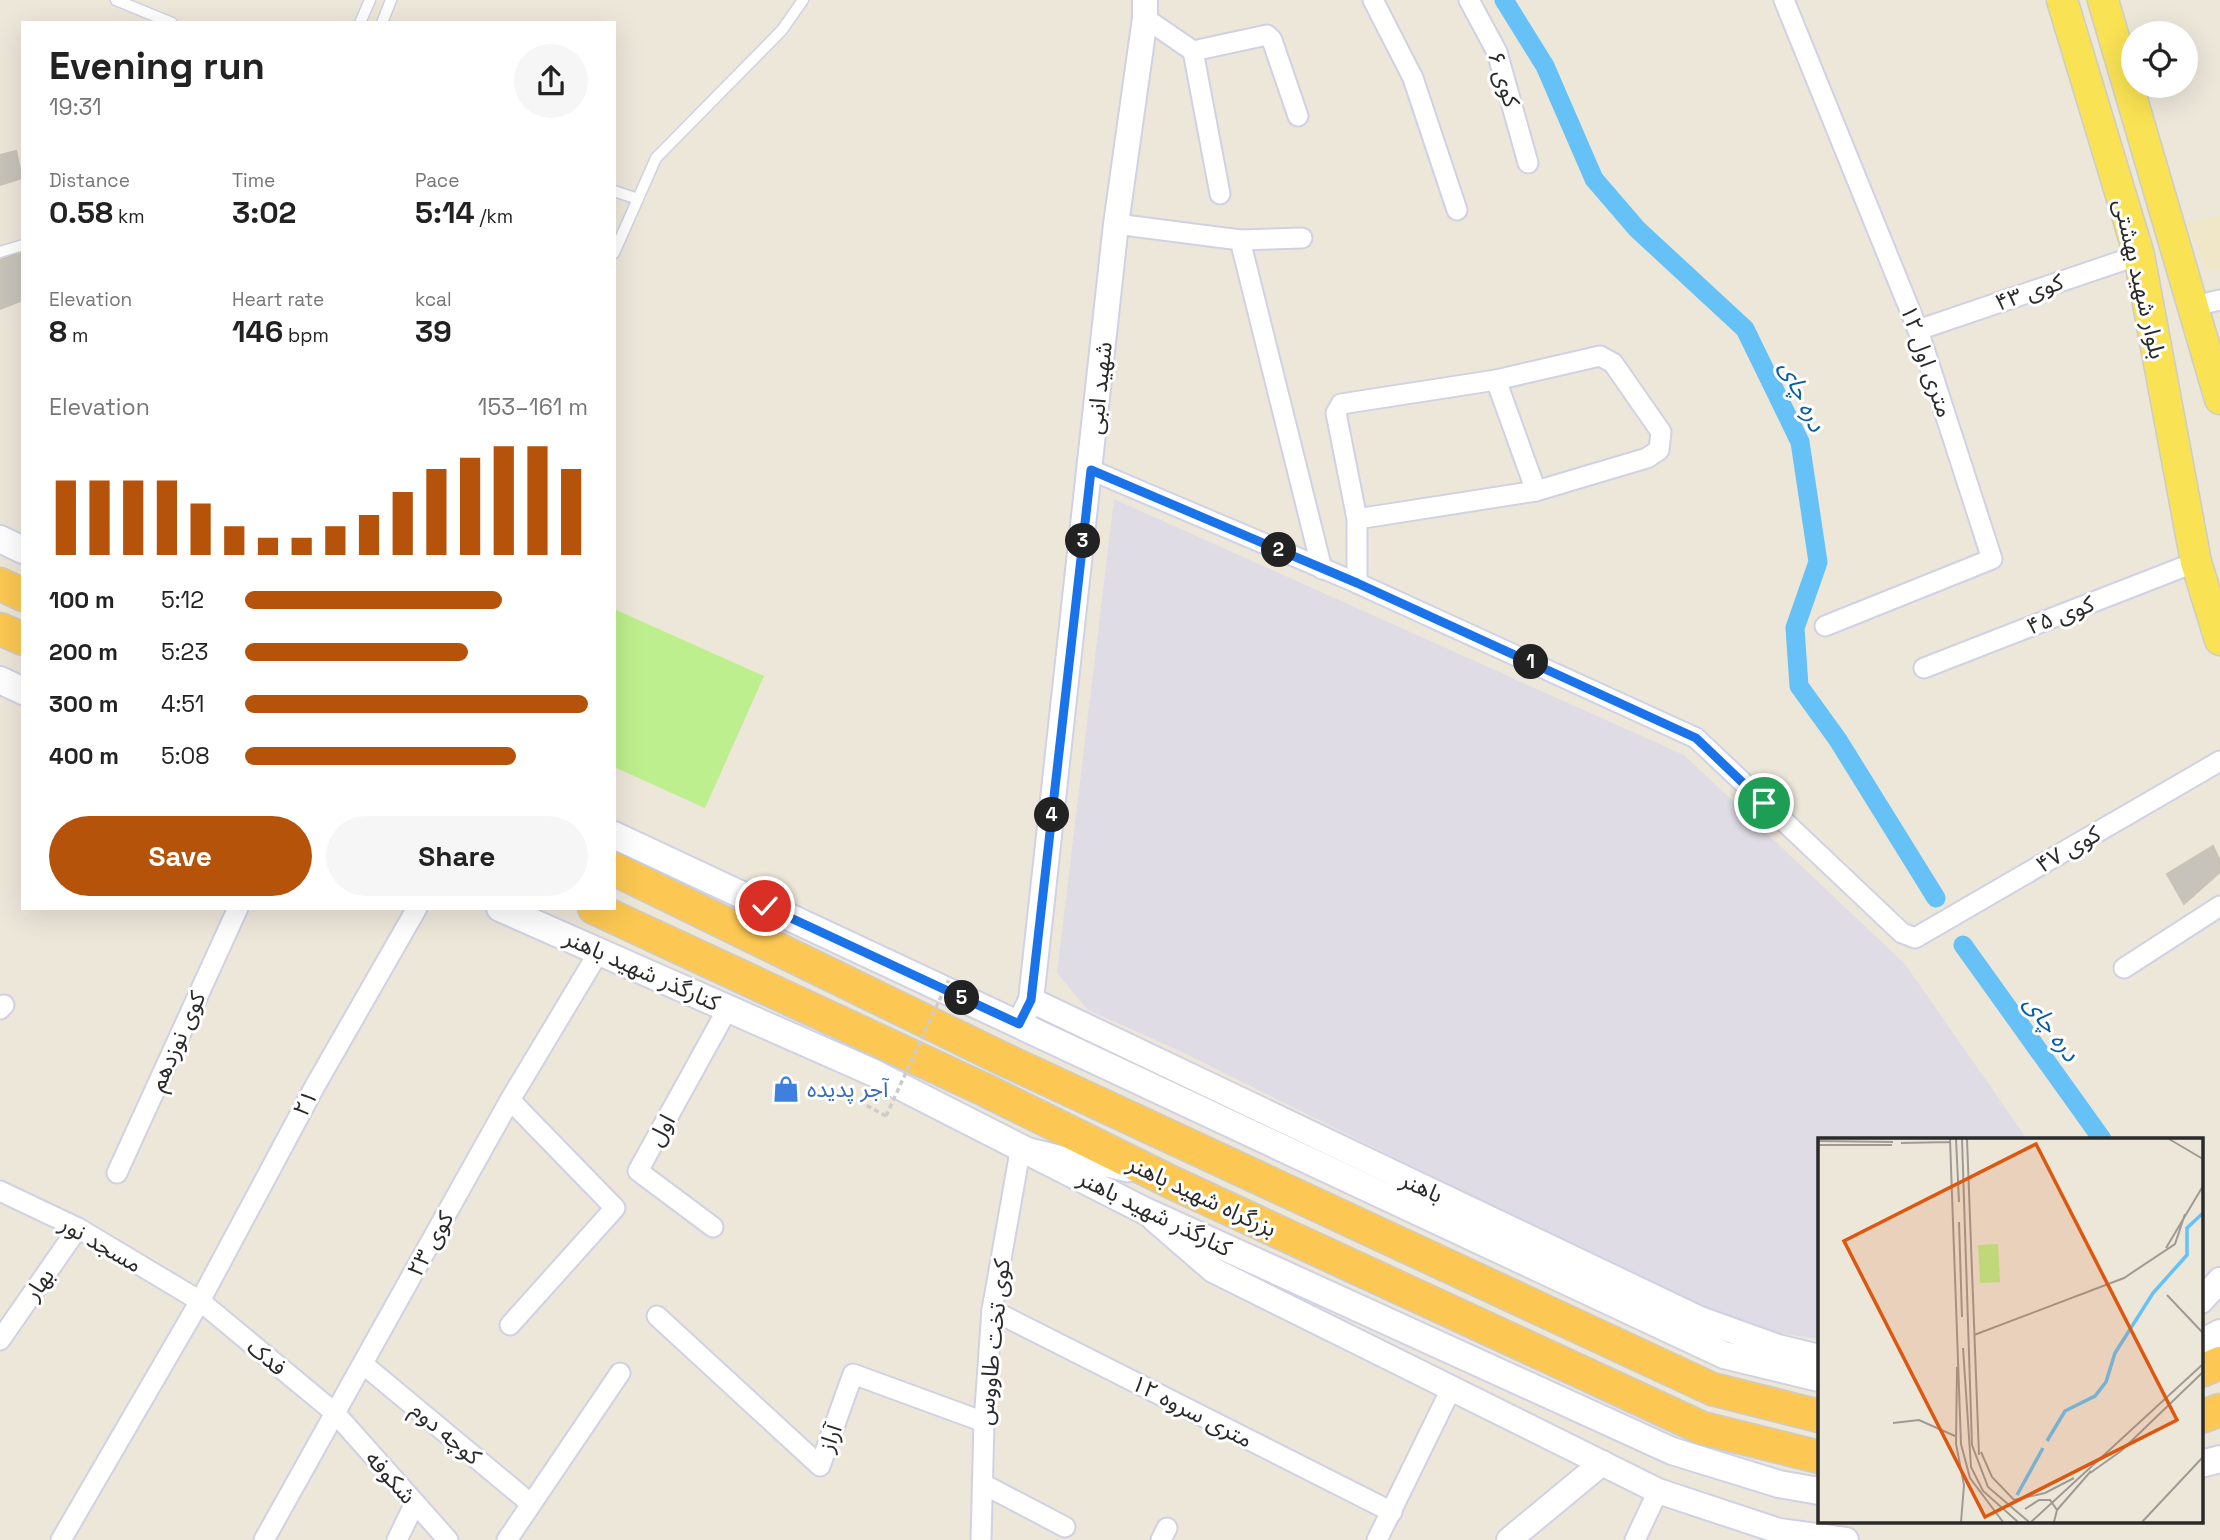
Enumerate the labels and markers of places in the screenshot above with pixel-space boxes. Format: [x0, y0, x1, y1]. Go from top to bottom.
pin: 3 [1066, 524, 1100, 558]
pin: 2 [1262, 532, 1296, 568]
pin: 1 [1514, 644, 1548, 680]
pin [1734, 773, 1794, 833]
pin: 4 [1034, 798, 1070, 832]
pin [735, 876, 795, 936]
pin: 5 [944, 981, 979, 1016]
shop icon: آجر پدیده [771, 1074, 801, 1104]
place label: آجر پدیده [807, 1074, 890, 1104]

